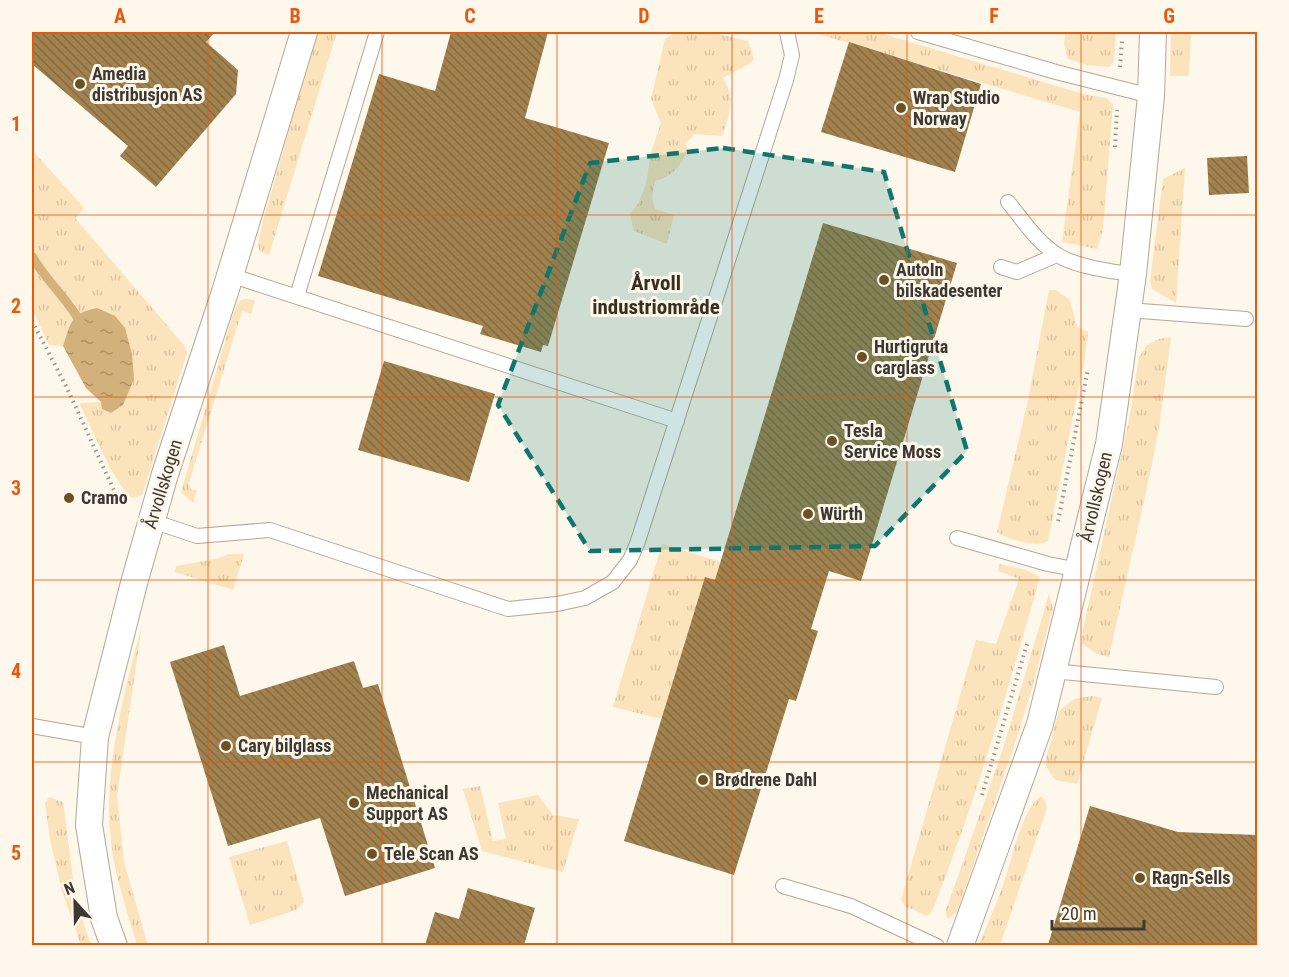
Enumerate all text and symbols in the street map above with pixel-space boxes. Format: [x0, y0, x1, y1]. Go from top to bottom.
text: A [114, 4, 126, 28]
text: B [289, 4, 301, 28]
text: C [464, 4, 476, 28]
text: D [638, 4, 650, 28]
text: E [814, 4, 824, 28]
text: F [989, 4, 999, 28]
text: G [1163, 4, 1175, 28]
place label: Amedia distribusjon AS [92, 63, 203, 105]
marker: Amedia distribusjon AS [73, 77, 87, 91]
place label: Wrap Studio Norway [913, 87, 1000, 129]
marker: Wrap Studio Norway [894, 101, 908, 115]
text: 1 [11, 112, 21, 136]
place label: AutoIn bilskadesenter [896, 259, 1003, 301]
district label: Årvoll industriområde [592, 271, 720, 319]
marker: AutoIn bilskadesenter [877, 273, 891, 287]
text: 2 [11, 294, 21, 318]
place label: Hurtigruta carglass [874, 336, 948, 378]
marker: Hurtigruta carglass [855, 350, 869, 364]
place label: Tesla Service Moss [844, 420, 941, 462]
marker: Tesla Service Moss [825, 434, 839, 448]
street label: Årvollskogen [138, 436, 186, 531]
street label: Årvollskogen [1074, 449, 1116, 544]
text: 3 [11, 476, 21, 500]
place label: Cramo [81, 487, 128, 508]
marker: Cramo [62, 491, 76, 505]
place label: Würth [820, 503, 863, 524]
marker: Würth [801, 507, 815, 521]
text: 4 [11, 659, 21, 683]
place label: Cary bilglass [238, 735, 331, 756]
marker: Cary bilglass [219, 739, 233, 753]
place label: Brødrene Dahl [715, 769, 817, 790]
marker: Brødrene Dahl [696, 773, 710, 787]
place label: Mechanical Support AS [366, 782, 449, 824]
marker: Mechanical Support AS [347, 796, 361, 810]
text: 5 [11, 841, 21, 865]
place label: Tele Scan AS [384, 843, 479, 864]
marker: Tele Scan AS [365, 847, 379, 861]
place label: Ragn-Sells [1152, 867, 1230, 888]
marker: Ragn-Sells [1133, 871, 1147, 885]
north arrow [45, 872, 105, 932]
text: N [61, 878, 78, 899]
scale bar [1052, 893, 1144, 931]
text: 20 m [1061, 903, 1096, 924]

